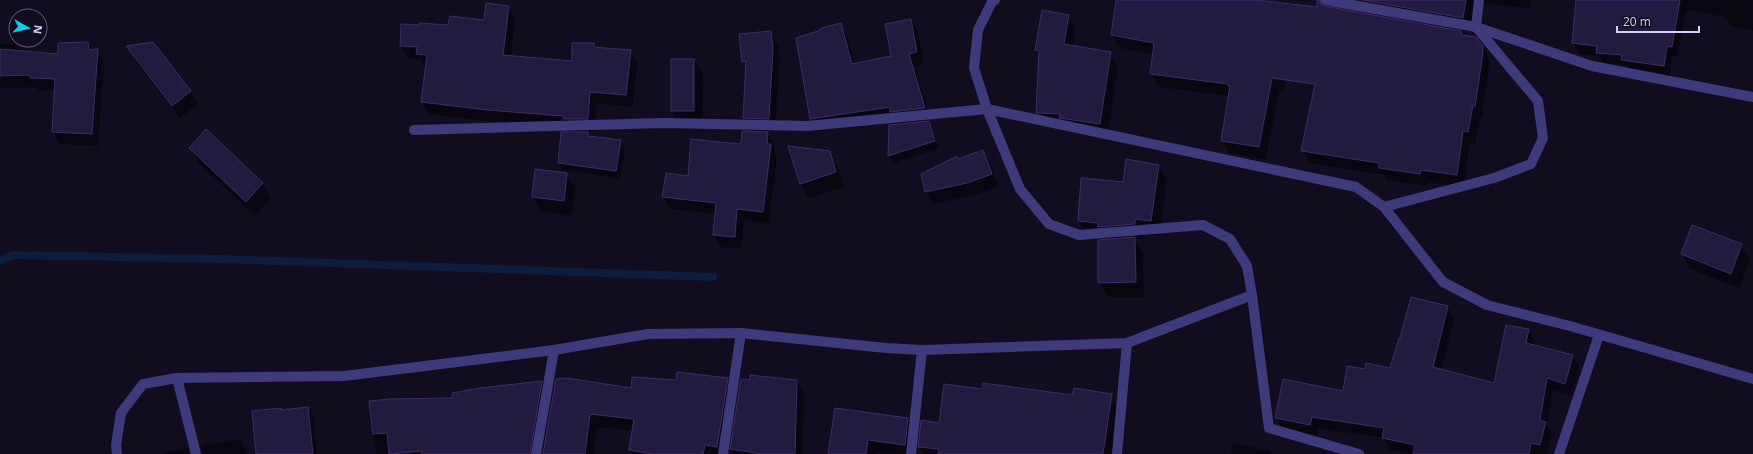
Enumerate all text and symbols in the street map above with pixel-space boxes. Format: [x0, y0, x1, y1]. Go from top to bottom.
north arrow [8, 8, 48, 48]
scale bar [1617, 8, 1699, 34]
text: 20 m [1623, 13, 1651, 30]
text: N [30, 24, 46, 35]

